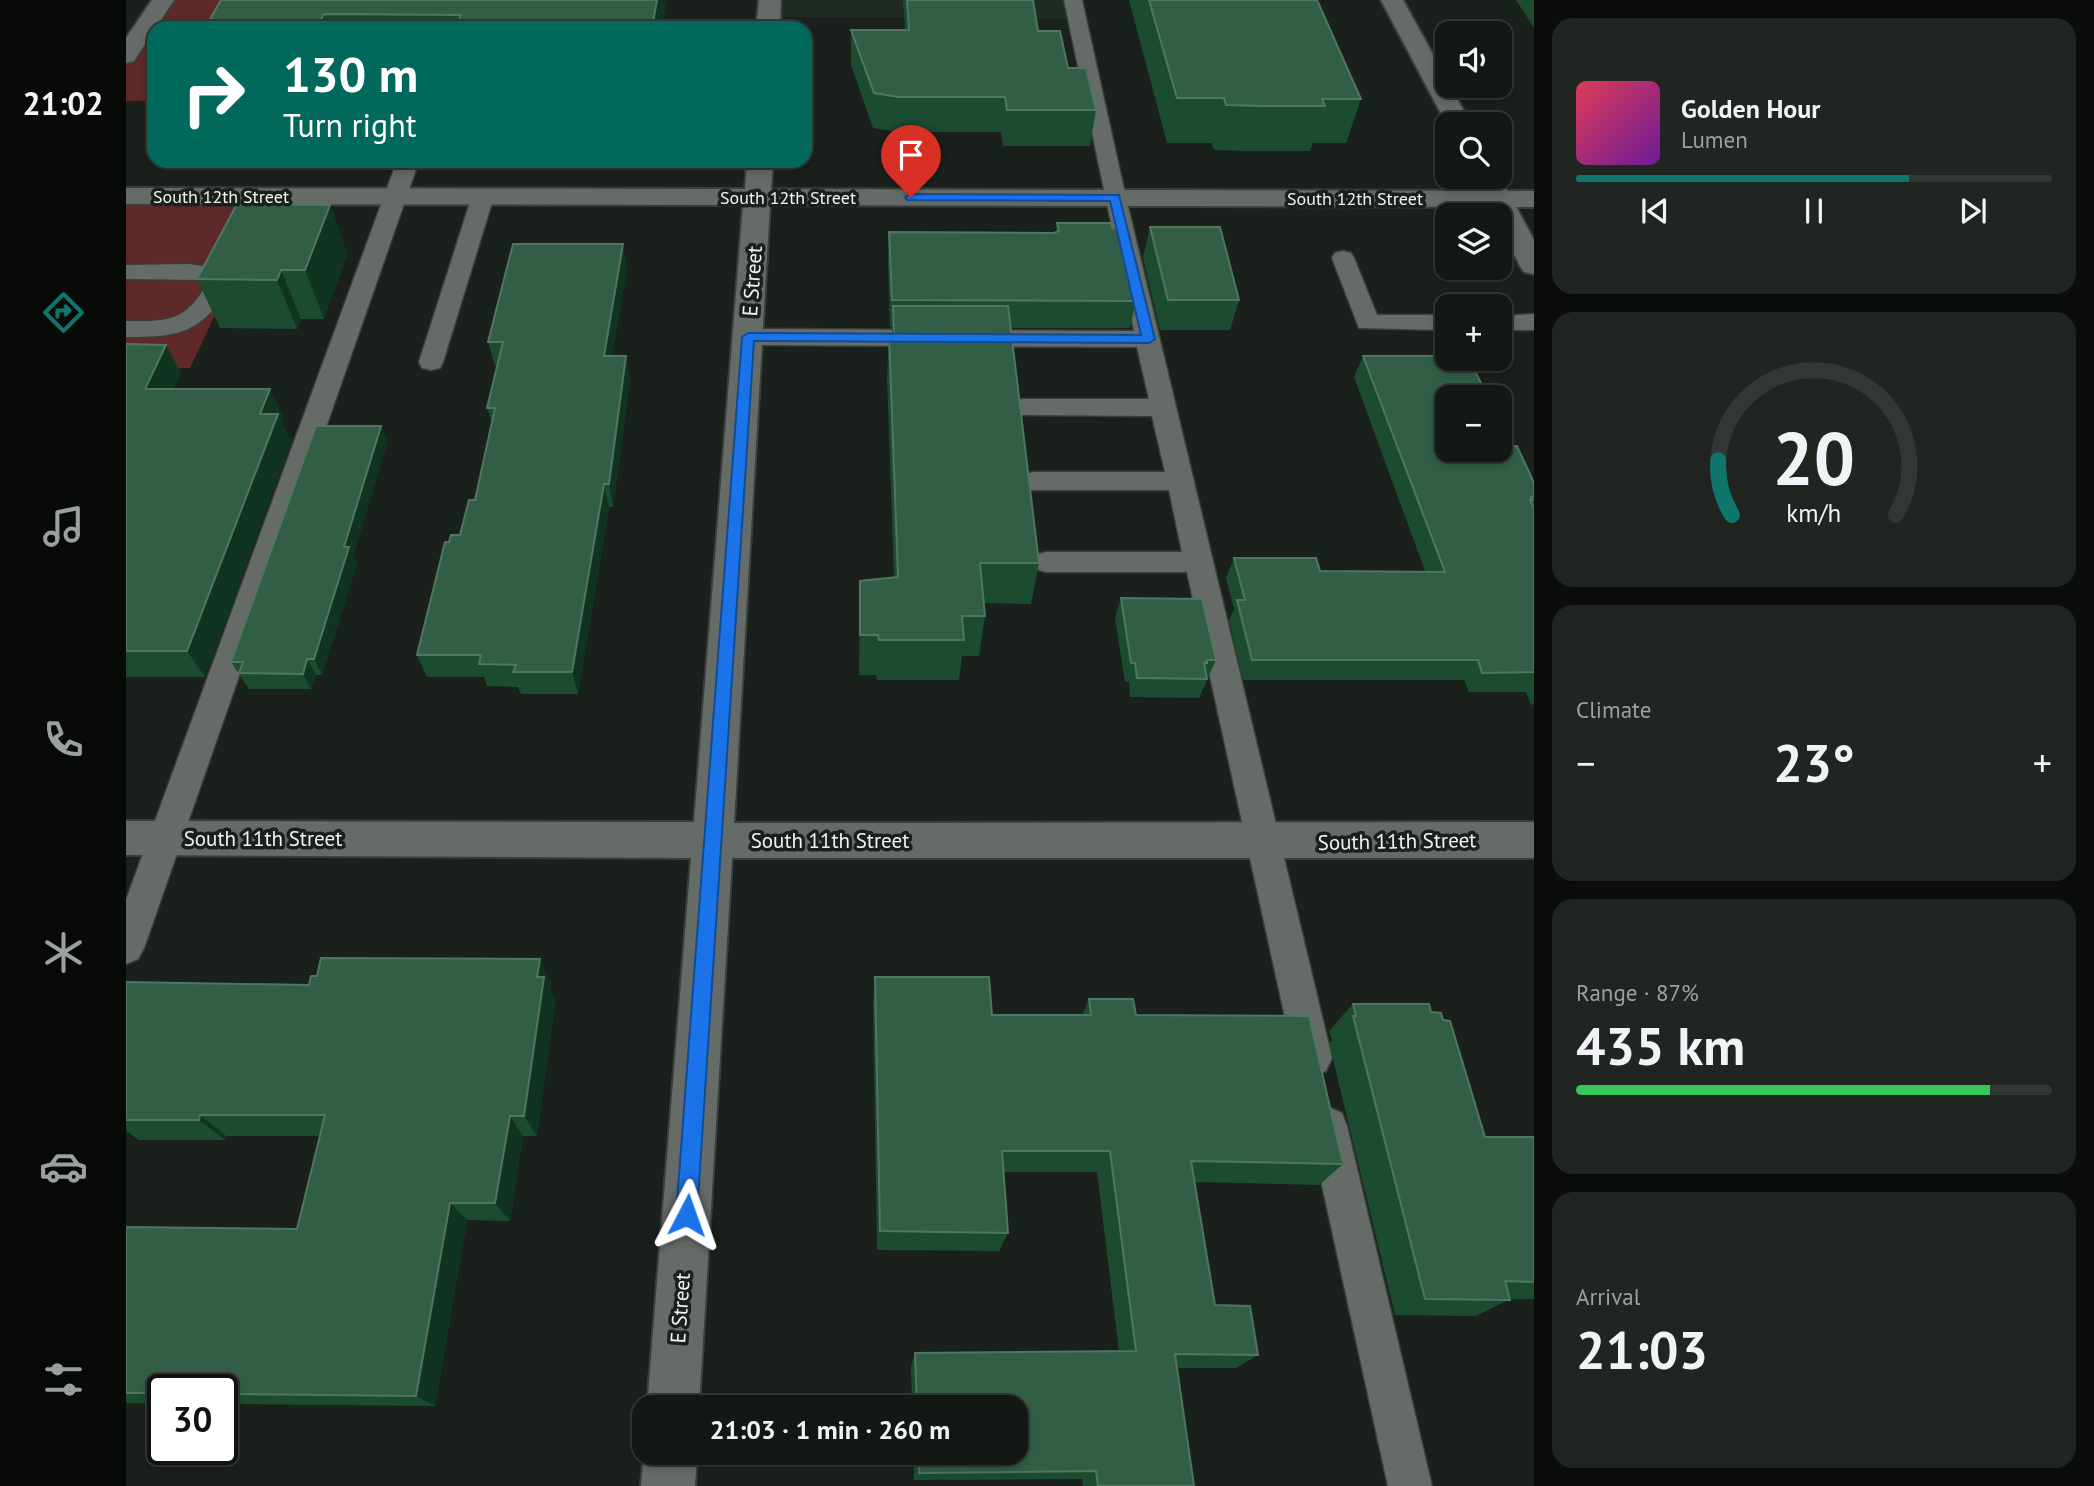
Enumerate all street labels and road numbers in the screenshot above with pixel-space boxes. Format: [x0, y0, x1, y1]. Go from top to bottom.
street label: South 12th Street [153, 185, 289, 208]
street label: South 12th Street [720, 186, 856, 209]
street label: South 12th Street [1287, 187, 1423, 210]
street label: E Street [736, 245, 768, 317]
street label: South 11th Street [184, 825, 342, 852]
street label: South 11th Street [1317, 826, 1477, 856]
street label: South 11th Street [751, 827, 909, 854]
street label: E Street [664, 1272, 696, 1344]

